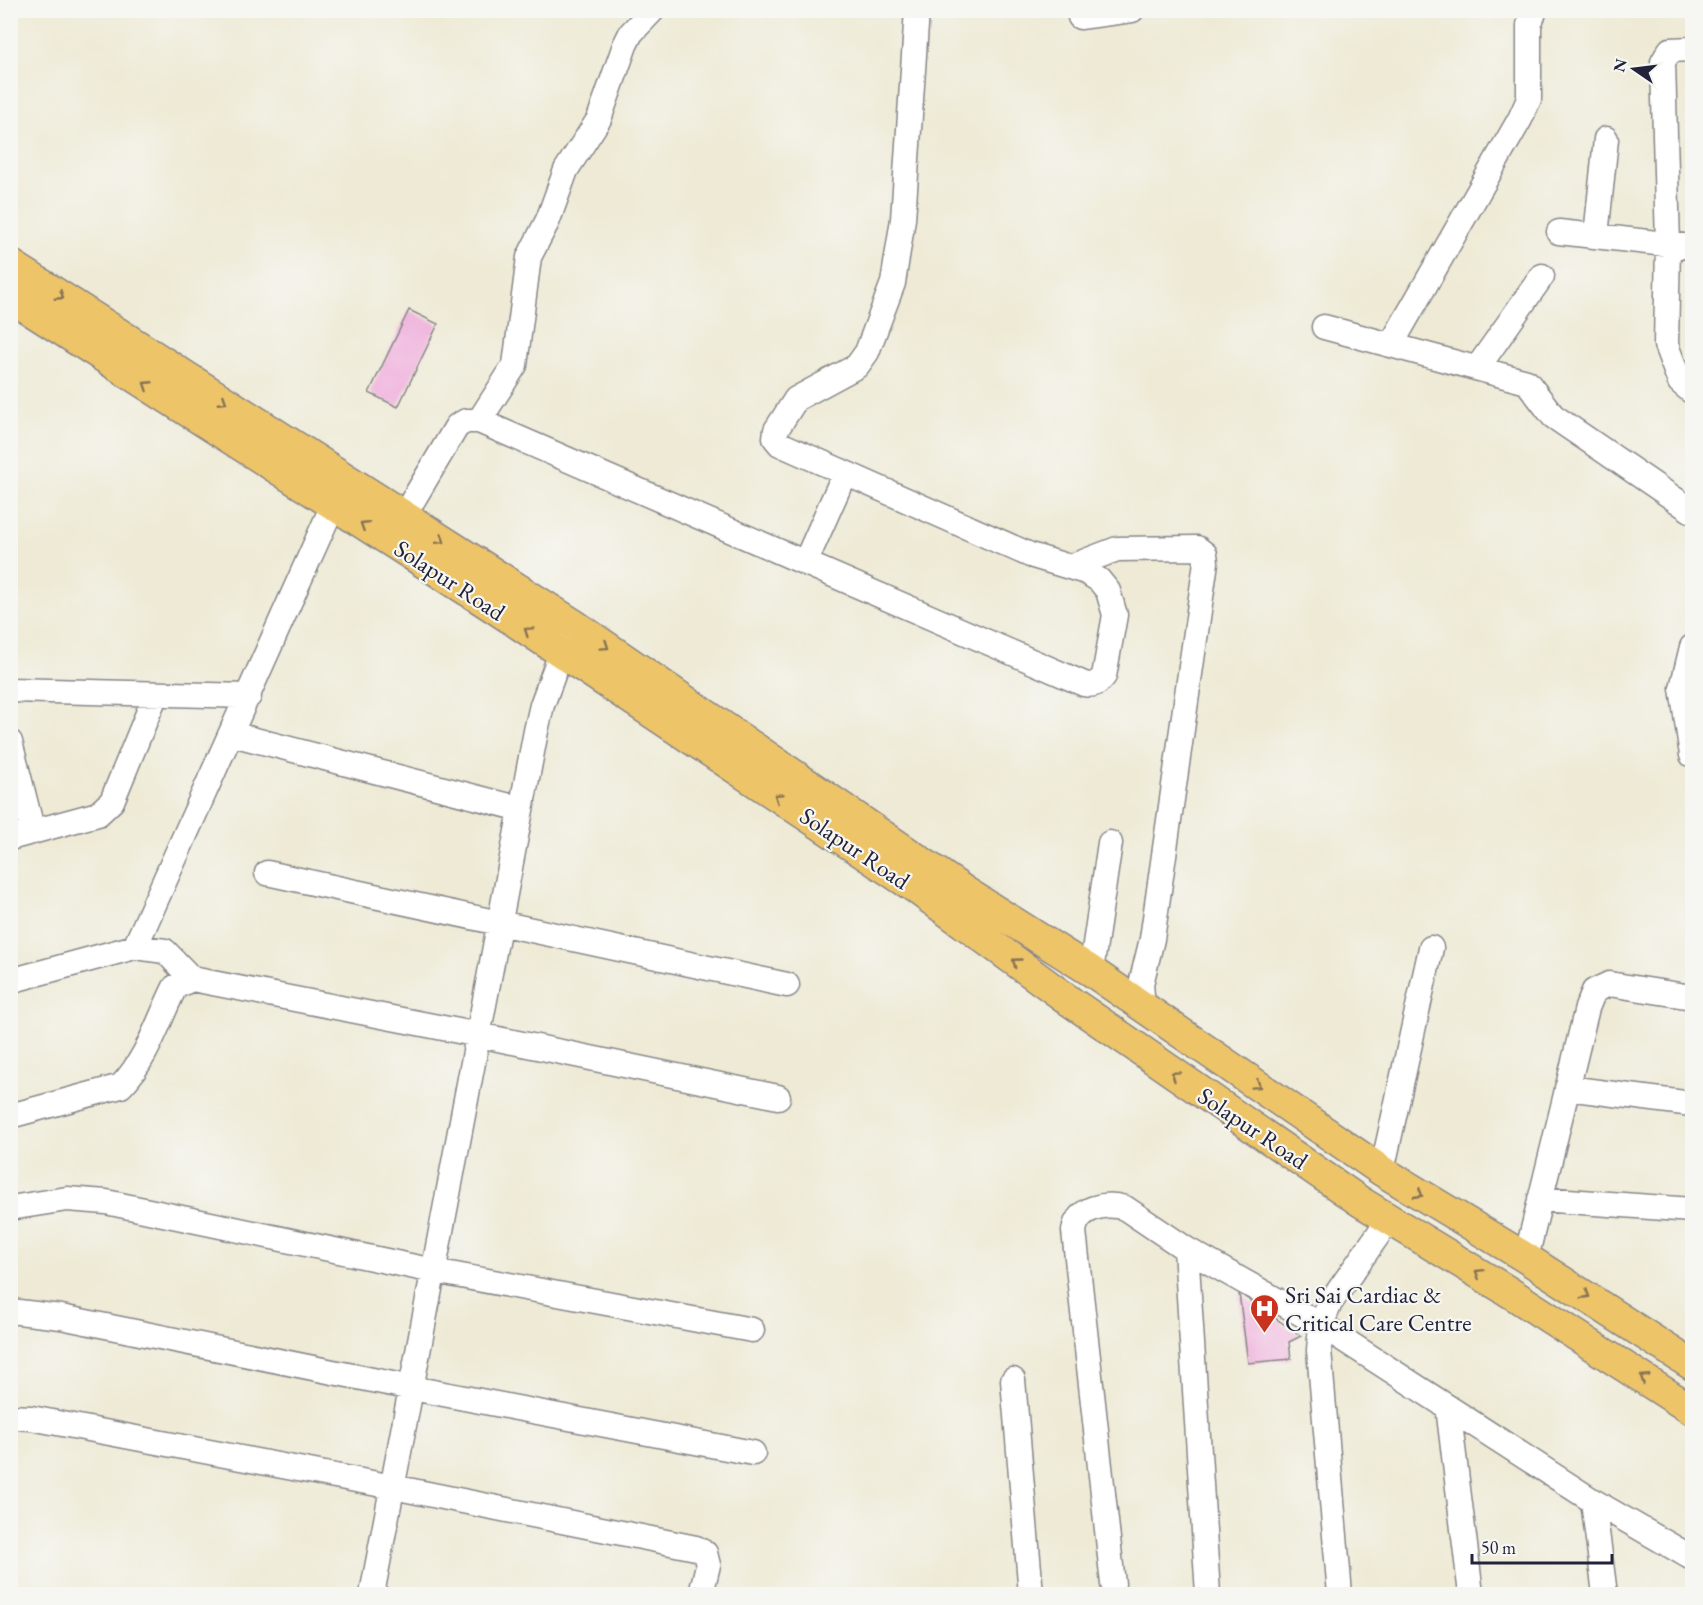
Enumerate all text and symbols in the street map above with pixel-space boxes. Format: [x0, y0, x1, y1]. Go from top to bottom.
north arrow [1604, 39, 1664, 99]
text: N [1608, 57, 1632, 74]
one-way arrow [53, 288, 64, 299]
one-way arrow [143, 382, 154, 393]
one-way arrow [217, 394, 228, 405]
one-way arrow [360, 520, 370, 532]
street label: Solapur Road [389, 533, 512, 628]
one-way arrow [435, 533, 445, 545]
one-way arrow [524, 627, 535, 638]
one-way arrow [598, 639, 609, 650]
one-way arrow [774, 793, 785, 804]
street label: Solapur Road [794, 800, 917, 897]
one-way arrow [1012, 958, 1023, 969]
one-way arrow [1171, 1071, 1182, 1082]
one-way arrow [1251, 1078, 1262, 1089]
street label: Solapur Road [1192, 1080, 1315, 1177]
one-way arrow [1413, 1187, 1423, 1198]
one-way arrow [1475, 1268, 1485, 1280]
place label: Sri Sai Cardiac & Critical Care Centre [1285, 1279, 1472, 1338]
one-way arrow [1580, 1288, 1590, 1300]
hospital icon: Sri Sai Cardiac & Critical Care Centre [1248, 1292, 1280, 1334]
one-way arrow [1639, 1374, 1650, 1385]
scale bar [1472, 1527, 1612, 1565]
text: 50 m [1481, 1536, 1516, 1559]

